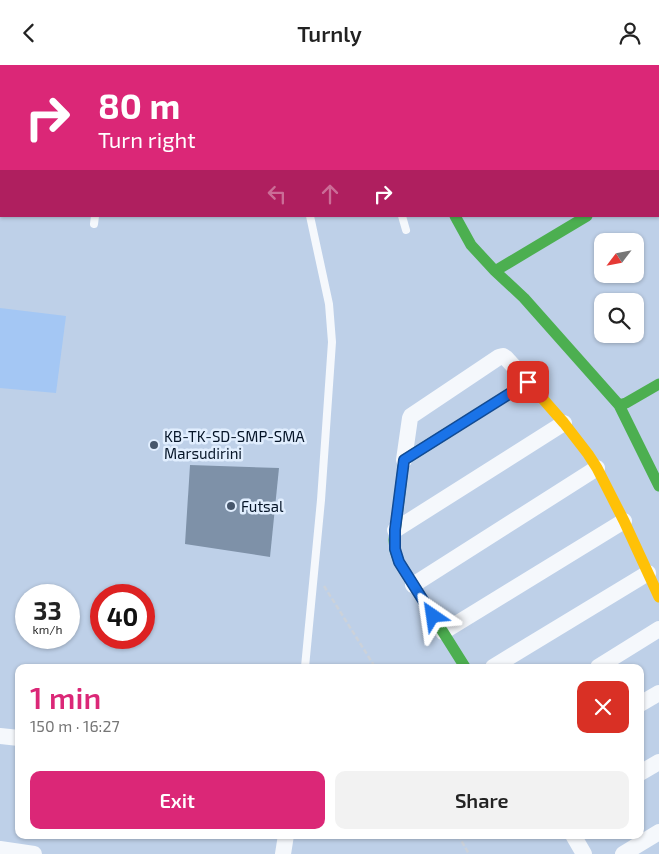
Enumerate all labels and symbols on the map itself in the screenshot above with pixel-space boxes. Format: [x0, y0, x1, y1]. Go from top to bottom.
north arrow [594, 233, 644, 283]
pin [507, 361, 549, 403]
place label: KB-TK-SD-SMP-SMA Marsudirini [164, 427, 305, 462]
marker: KB-TK-SD-SMP-SMA Marsudirini [148, 439, 160, 451]
place label: Futsal [241, 497, 284, 515]
marker: Futsal [225, 500, 237, 512]
speed limit sign: 40 [90, 584, 155, 649]
position arrow [406, 589, 458, 641]

